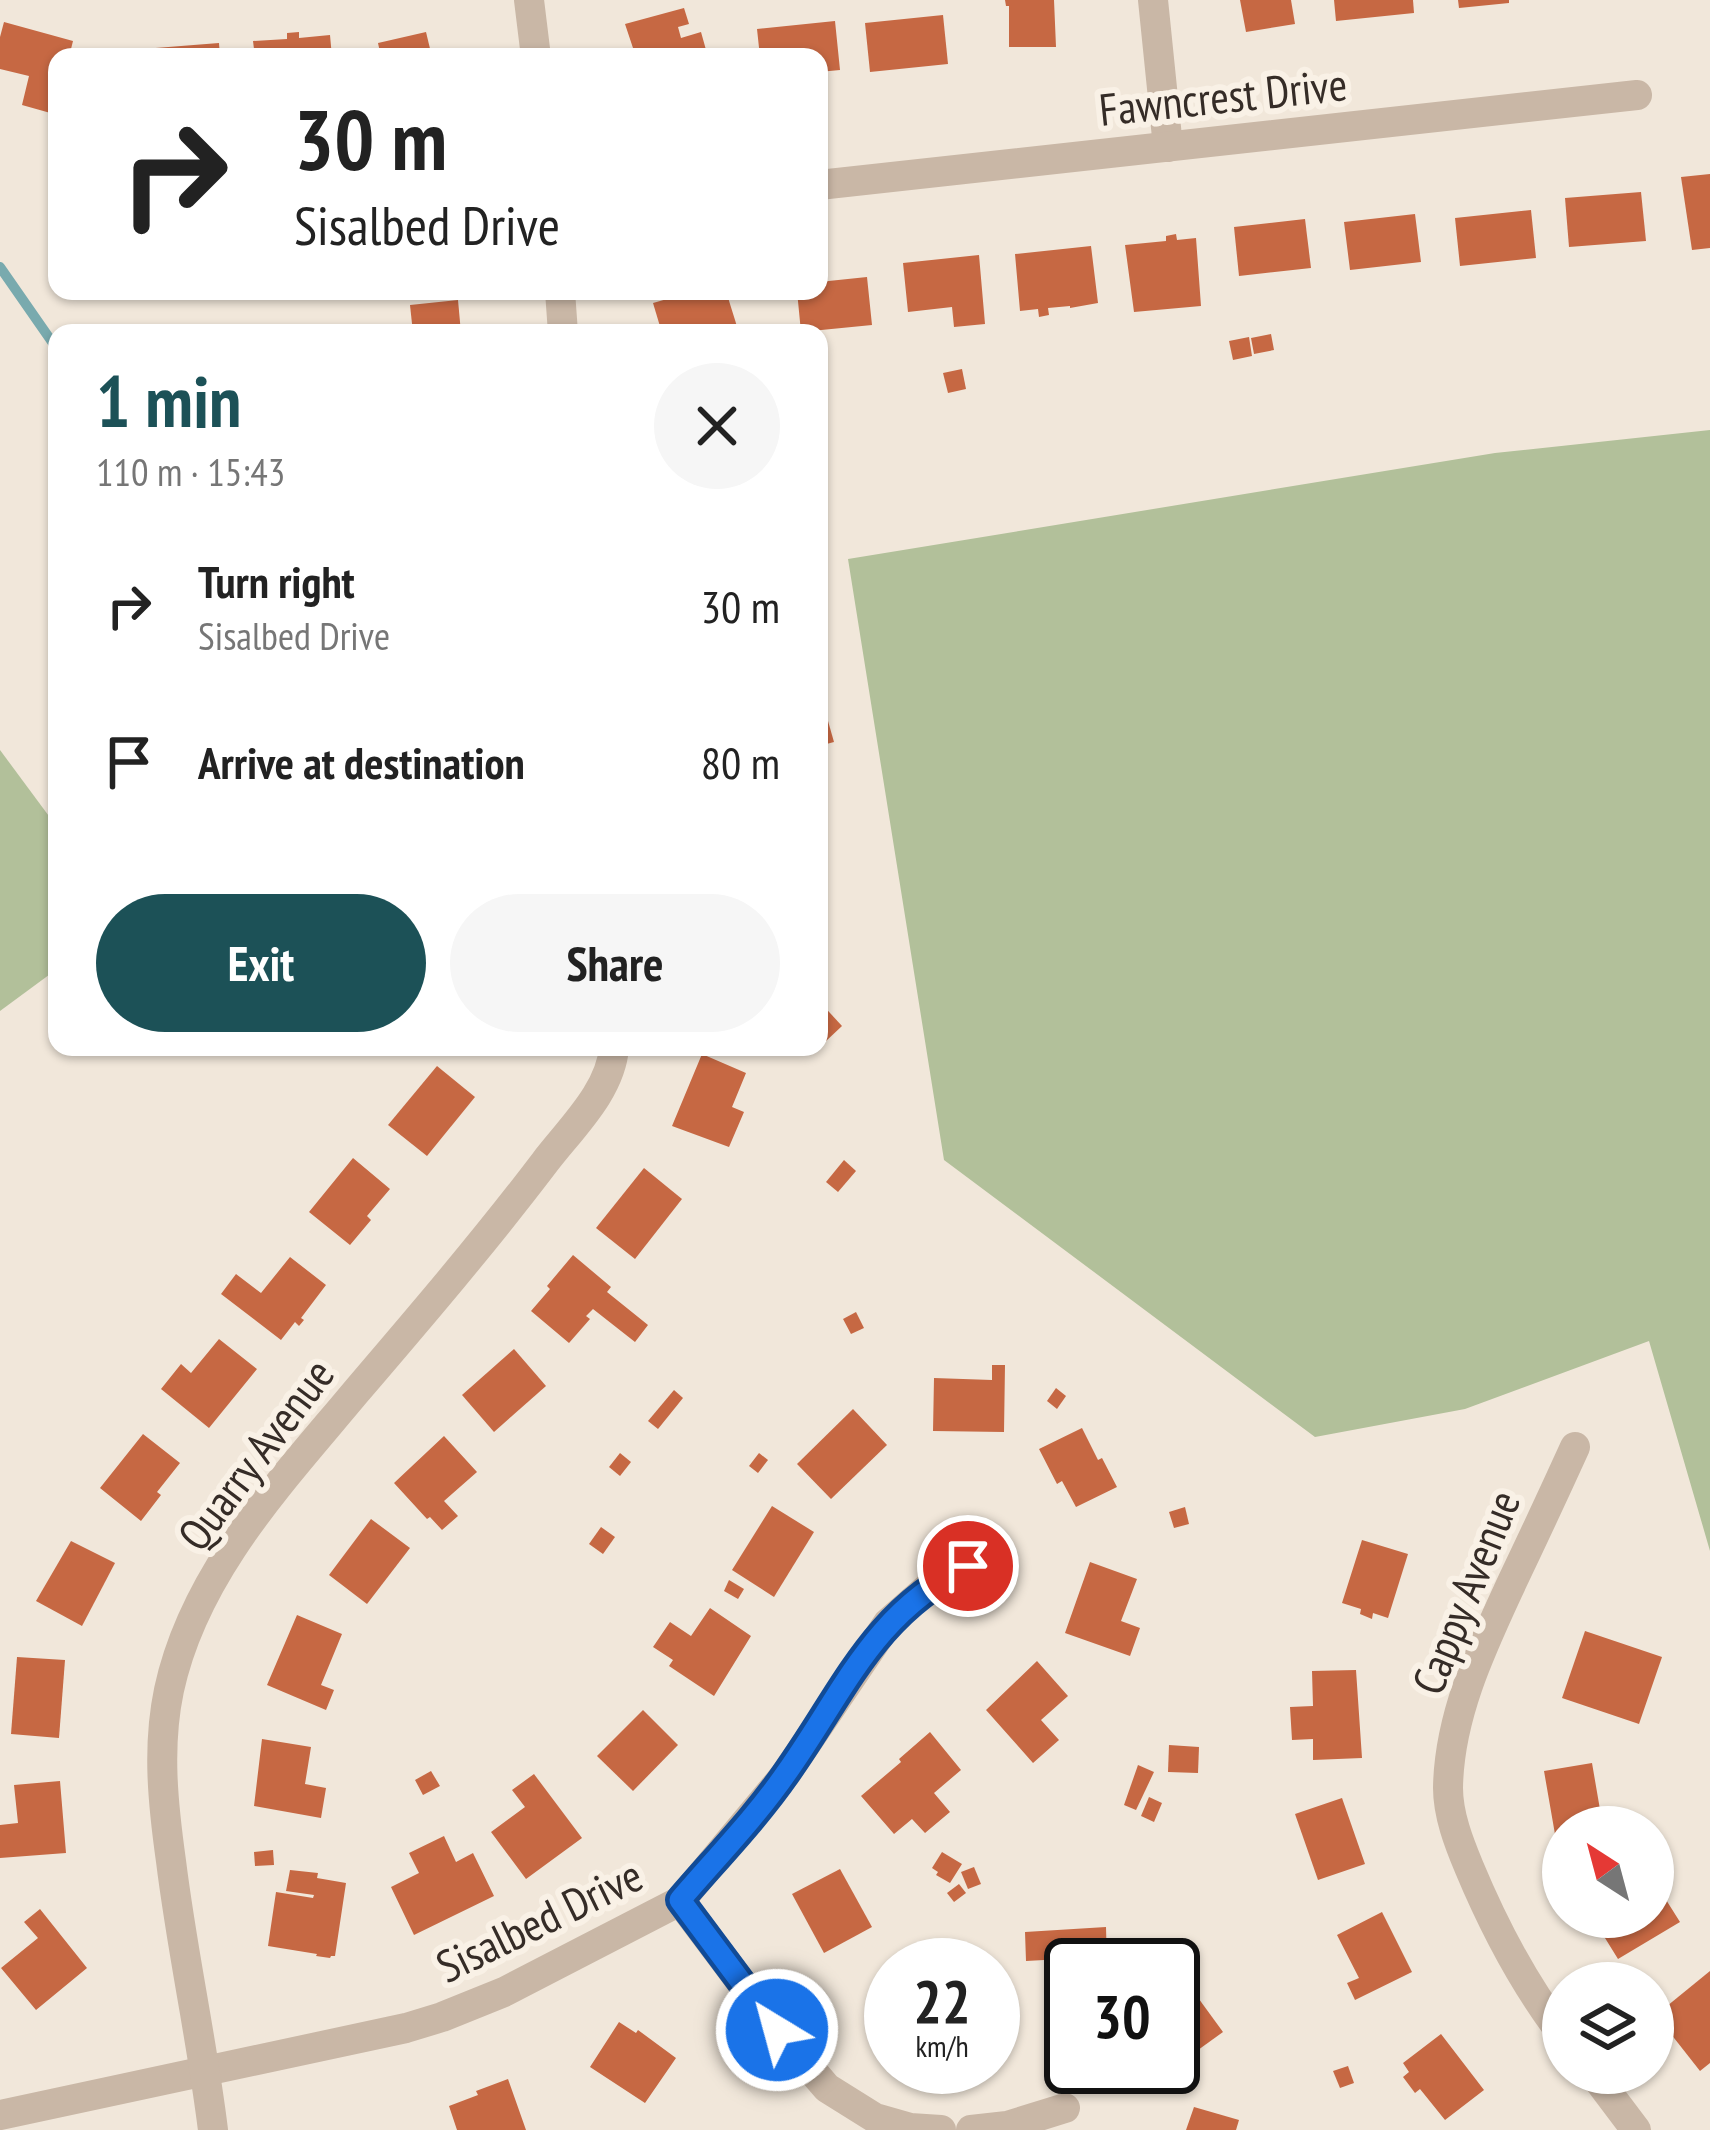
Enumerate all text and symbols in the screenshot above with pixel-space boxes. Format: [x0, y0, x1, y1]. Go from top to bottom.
street label: Fawncrest Drive [1096, 54, 1350, 138]
text: 30 m [294, 84, 447, 193]
icon: right [96, 96, 252, 252]
text: Sisalbed Drive [294, 190, 560, 260]
text: 1 min [96, 354, 241, 447]
button: close [654, 363, 780, 489]
text: 110 m · 15:43 [96, 446, 285, 497]
text: Turn right [198, 552, 355, 610]
icon: right [96, 573, 162, 639]
text: 30 m [701, 577, 780, 635]
text: Sisalbed Drive [198, 610, 390, 661]
icon: arrive [96, 729, 162, 795]
text: Arrive at destination [198, 733, 525, 791]
text: 80 m [701, 733, 780, 791]
button: Exit [96, 894, 426, 1032]
button: Share [450, 894, 780, 1032]
street label: Quarry Avenue [164, 1347, 346, 1561]
street label: Cappy Avenue [1398, 1482, 1532, 1702]
pin [917, 1515, 1019, 1617]
icon: arrive [935, 1533, 1001, 1599]
north arrow [1542, 1806, 1674, 1938]
map controls [1542, 1806, 1674, 2094]
street label: Sisalbed Drive [427, 1845, 651, 1995]
speed limit sign: 30 [1044, 1938, 1200, 2094]
text: 22 [913, 1962, 971, 2040]
button: layers [1542, 1962, 1674, 2094]
position arrow [714, 1967, 840, 2093]
text: km/h [915, 2026, 969, 2065]

